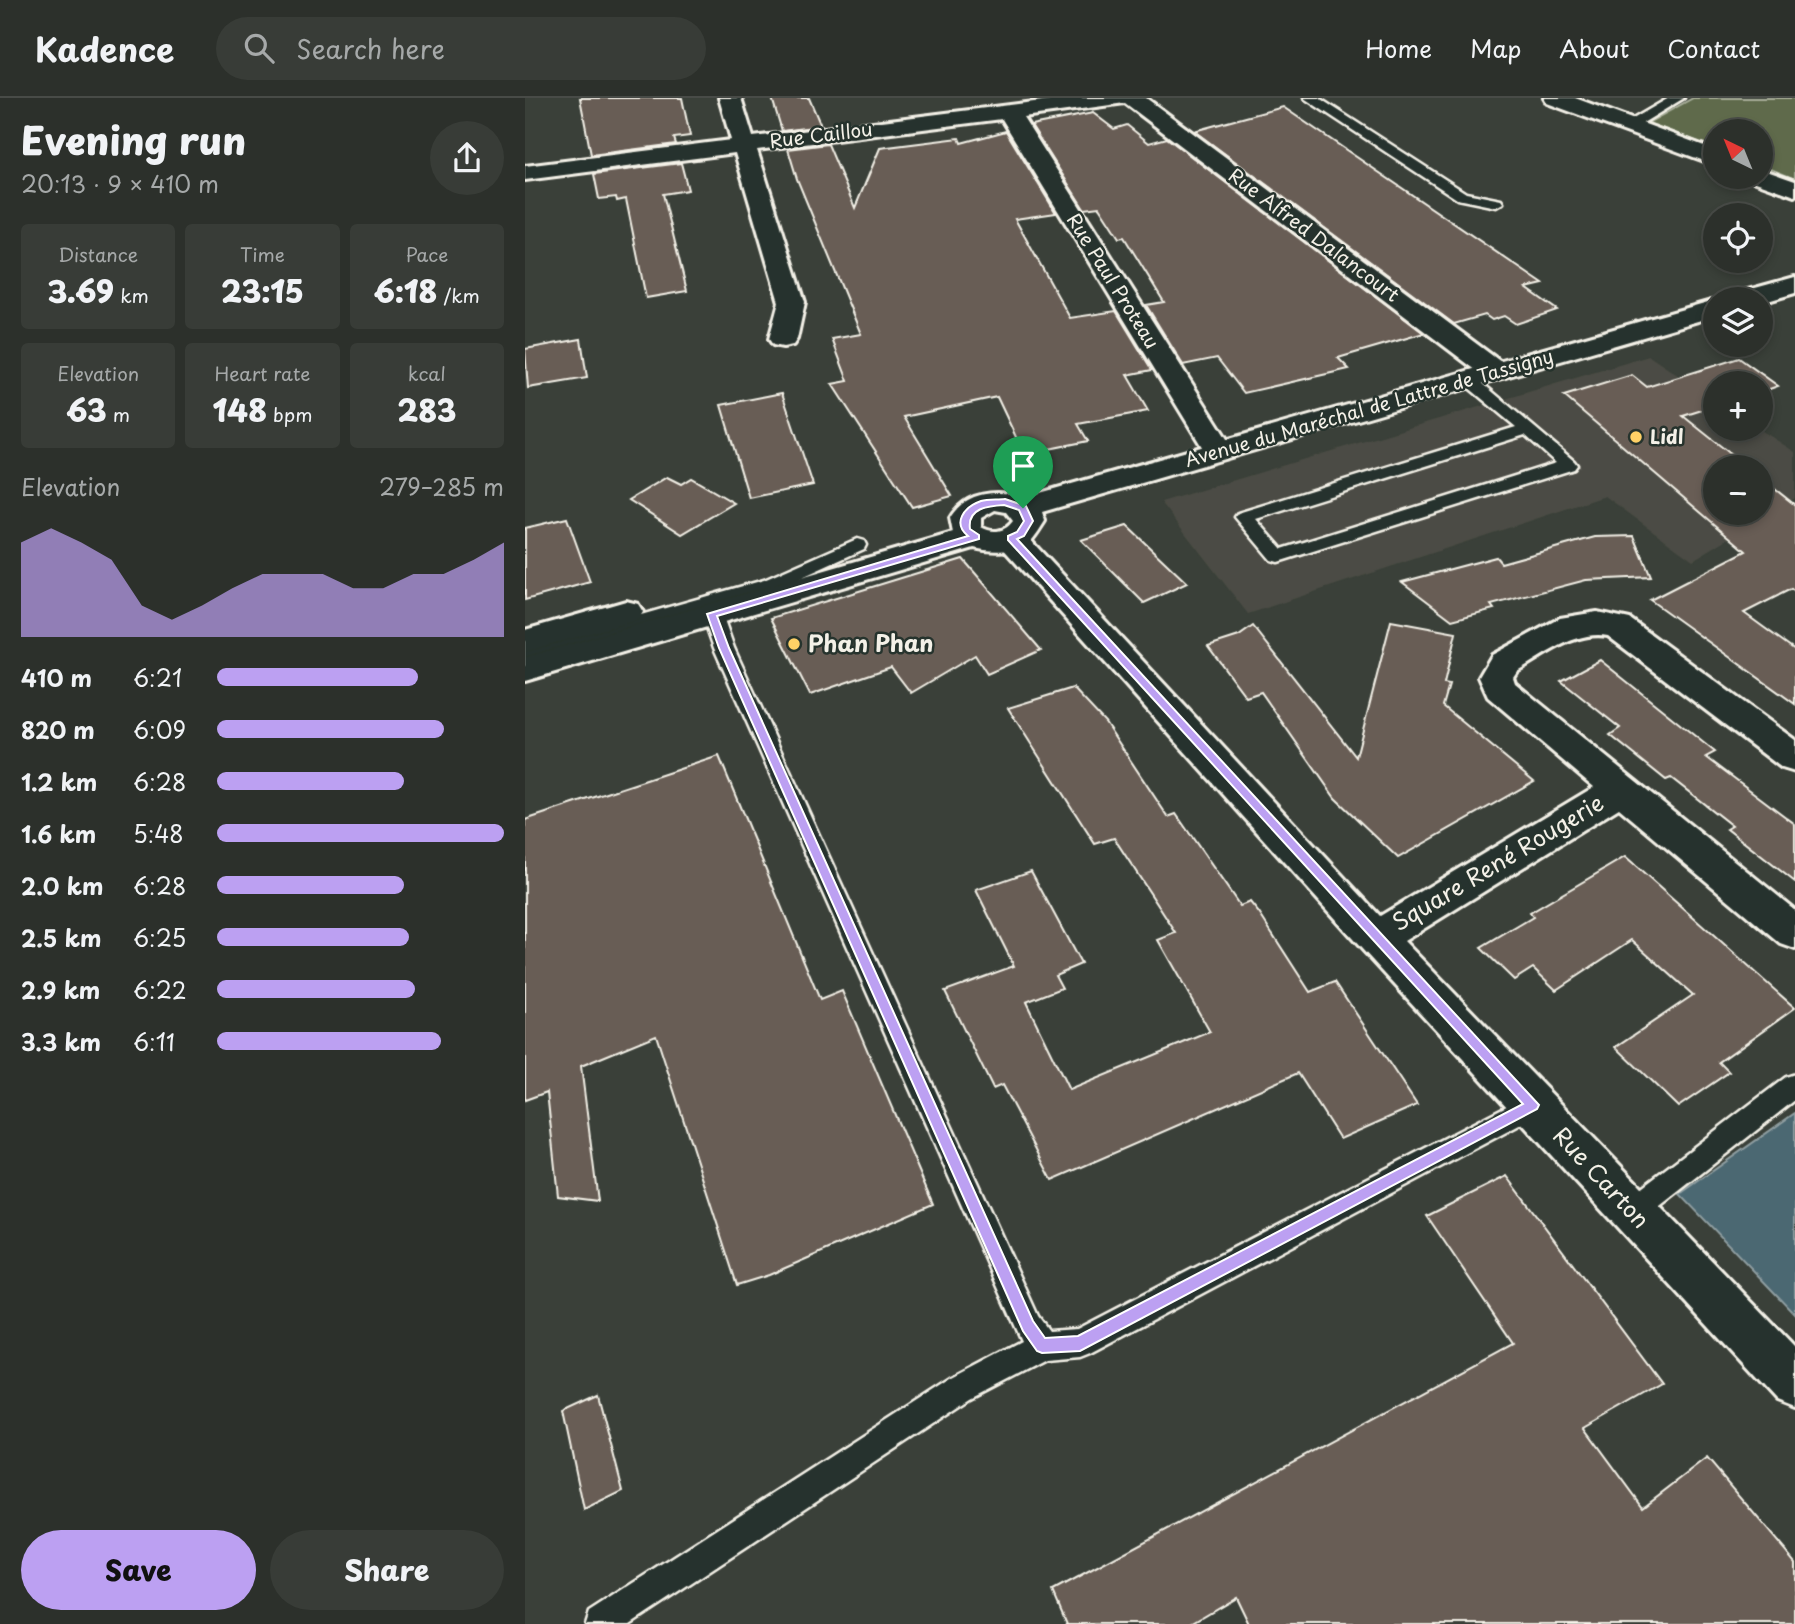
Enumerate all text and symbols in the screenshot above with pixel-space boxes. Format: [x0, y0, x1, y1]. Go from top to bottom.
search box [216, 17, 706, 80]
text: Kadence [35, 23, 174, 73]
icon: search [240, 29, 278, 67]
text: Search here [296, 29, 445, 68]
text: Home [1365, 30, 1432, 66]
text: Map [1470, 30, 1521, 66]
text: About [1559, 30, 1629, 66]
text: Contact [1667, 30, 1760, 66]
text: Evening run [21, 111, 246, 168]
street label: Rue Caillou [768, 114, 874, 154]
north arrow [1703, 119, 1773, 189]
map controls [1703, 119, 1773, 525]
button: share [430, 121, 504, 195]
street label: Rue Alfred Dalancourt [1223, 161, 1406, 308]
text: 20:13 · 9 × 410 m [21, 166, 219, 201]
button: locate [1703, 203, 1773, 273]
street label: Rue Paul Proteau [1061, 207, 1167, 354]
text: Distance [58, 240, 138, 268]
text: Time [240, 240, 285, 268]
text: Pace [405, 240, 448, 268]
text: 3.69 [47, 268, 114, 313]
text: 23:15 [221, 268, 304, 313]
text: 6:18 [374, 268, 437, 313]
text: km [114, 281, 149, 309]
text: /km [437, 281, 480, 309]
button: layers [1703, 287, 1773, 357]
street label: Avenue du Maréchal de Lattre de Tassigny [1181, 341, 1556, 473]
text: Elevation [57, 359, 139, 387]
text: Heart rate [215, 359, 310, 387]
text: kcal [408, 359, 446, 387]
button: + [1703, 371, 1773, 441]
text: 63 [66, 387, 107, 432]
text: 148 [212, 387, 267, 432]
text: 283 [397, 387, 456, 432]
text: m [107, 400, 130, 428]
text: bpm [267, 400, 313, 428]
place label: Lidl [1650, 422, 1684, 450]
marker: Lidl [1628, 429, 1644, 445]
pin [993, 436, 1053, 508]
icon: arrive [1004, 447, 1042, 485]
button: − [1703, 455, 1773, 525]
text: Elevation [21, 469, 120, 504]
text: 279–285 m [379, 469, 504, 504]
place label: Phan Phan [808, 625, 934, 660]
marker: Phan Phan [786, 636, 802, 652]
text: 410 m [21, 660, 92, 695]
text: 6:21 [133, 660, 182, 695]
text: 820 m [21, 712, 95, 747]
text: 6:09 [133, 712, 186, 747]
text: 1.2 km [21, 764, 97, 799]
text: 6:28 [133, 764, 186, 799]
street label: Square René Rougerie [1385, 785, 1610, 939]
text: 1.6 km [21, 816, 96, 851]
text: 5:48 [133, 816, 184, 851]
text: 2.0 km [21, 868, 103, 903]
text: 6:28 [133, 868, 186, 903]
text: 2.5 km [21, 920, 101, 955]
text: 6:25 [133, 920, 186, 955]
text: 2.9 km [21, 972, 100, 1007]
text: 6:22 [133, 972, 187, 1007]
text: 3.3 km [21, 1024, 101, 1059]
text: 6:11 [133, 1024, 175, 1059]
street label: Rue Carton [1546, 1118, 1658, 1236]
button: Save [21, 1530, 256, 1610]
button: Share [270, 1530, 504, 1610]

